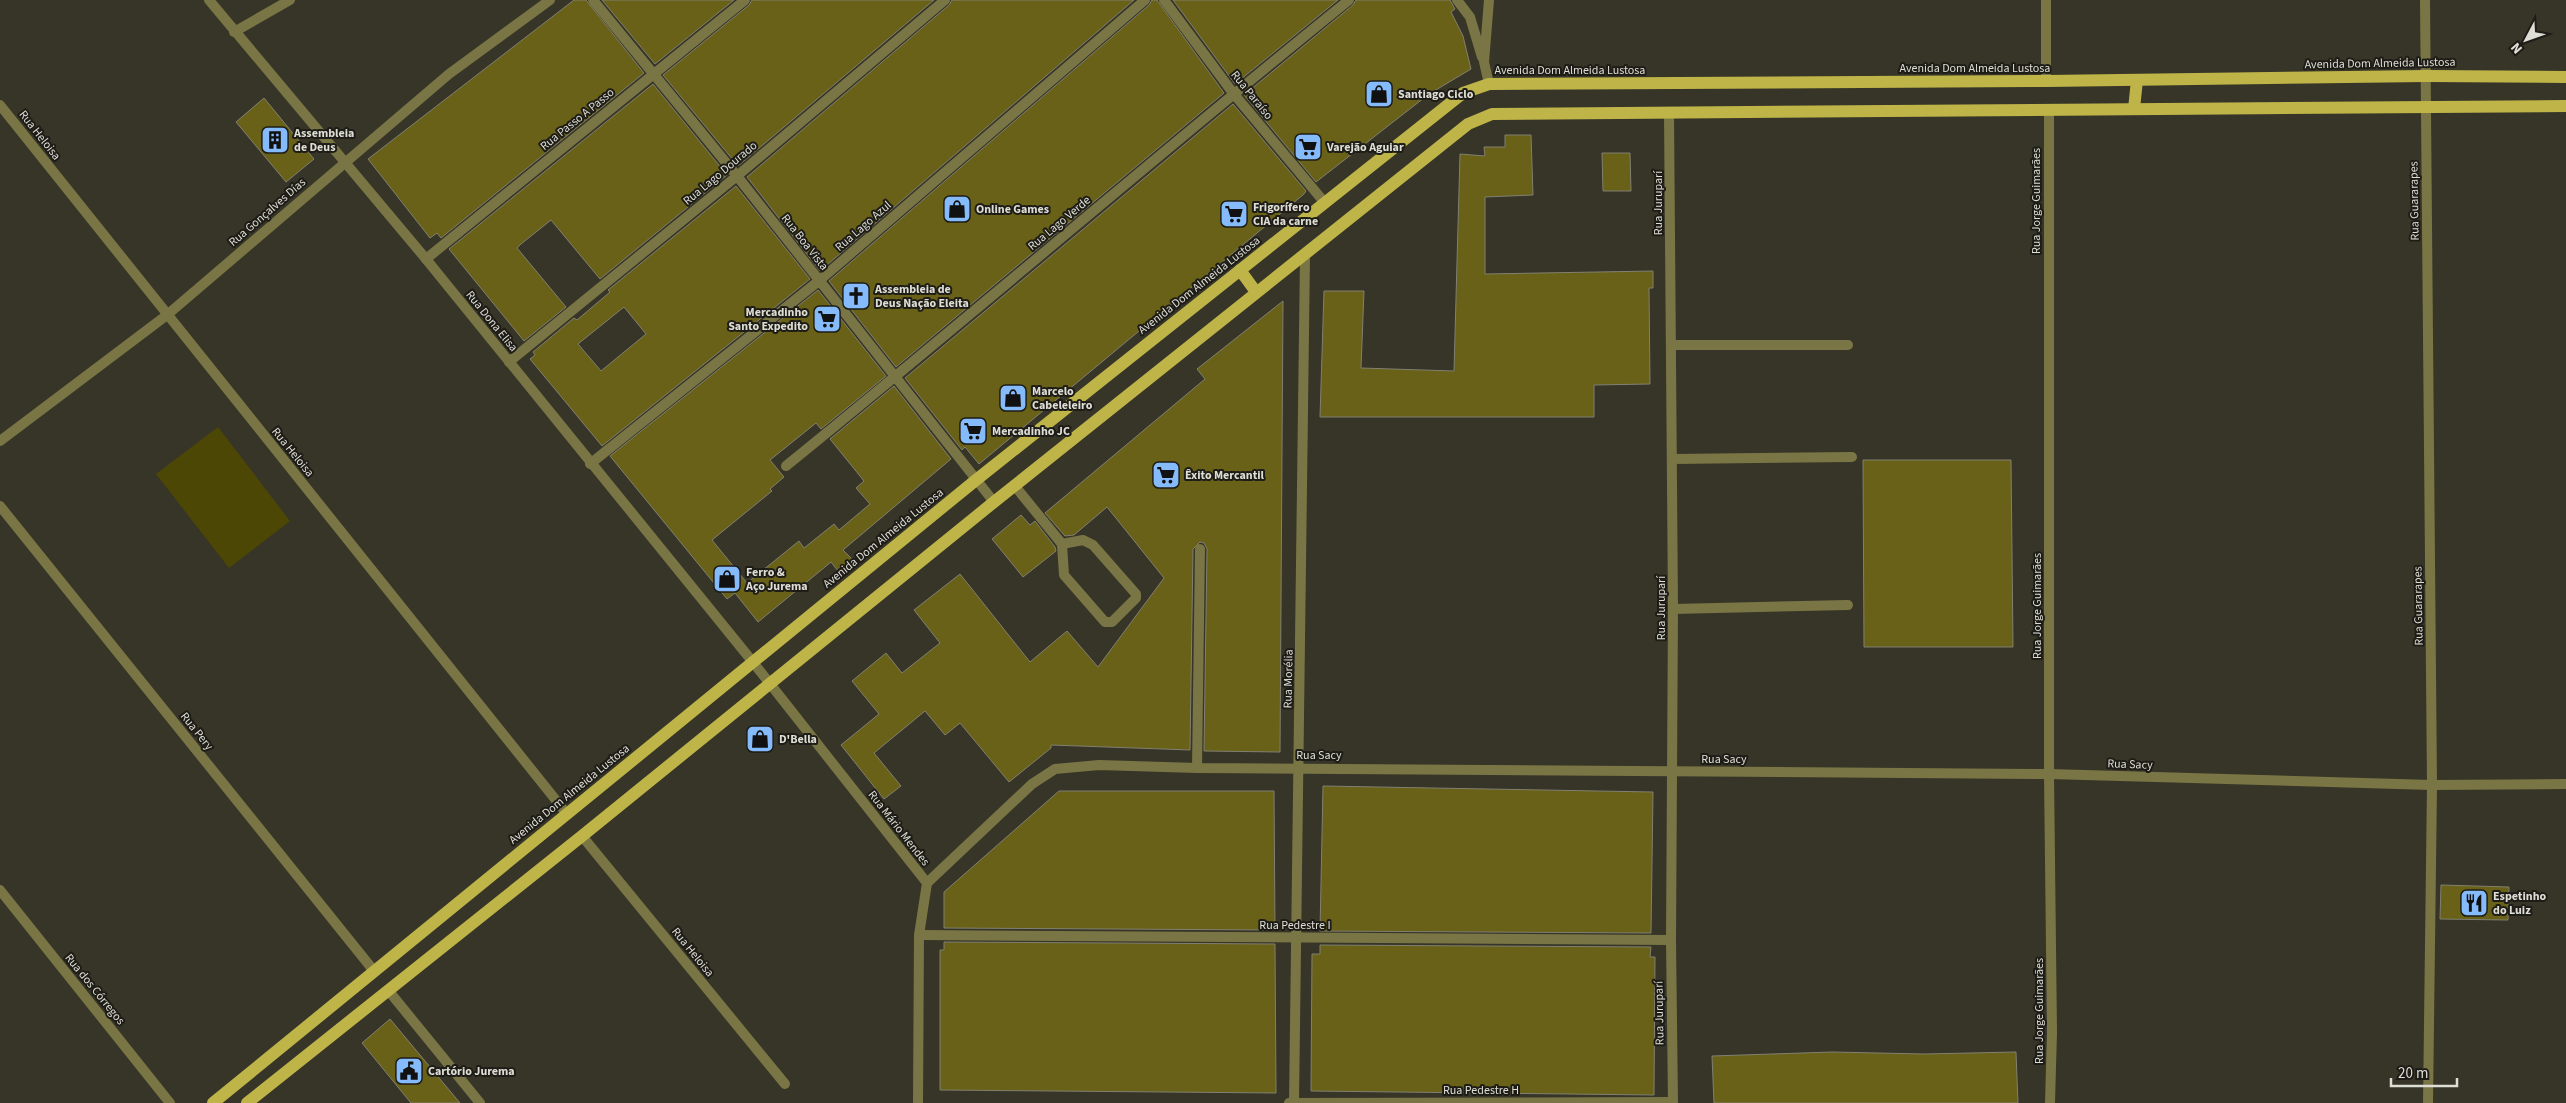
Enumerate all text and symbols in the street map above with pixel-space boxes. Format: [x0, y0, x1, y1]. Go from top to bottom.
north arrow [2501, 15, 2551, 65]
text: N [2506, 38, 2528, 58]
street label: Avenida Dom Almeida Lustosa [2304, 54, 2456, 73]
street label: Avenida Dom Almeida Lustosa [1900, 60, 2050, 77]
street label: Avenida Dom Almeida Lustosa [1495, 62, 1645, 79]
street label: Rua Paraíso [1227, 67, 1277, 123]
shop icon: Santiago Ciclo [1364, 79, 1394, 109]
street label: Rua Passo A Passo [537, 84, 618, 155]
place label: Santiago Ciclo [1398, 86, 1474, 103]
street label: Rua Heloisa [15, 107, 65, 164]
building icon: Assembleia de Deus [260, 125, 290, 155]
place label: Assembleia de Deus [293, 125, 354, 156]
supermarket icon: Varejão Aguiar [1293, 132, 1323, 162]
street label: Rua Lago Dourado [680, 137, 761, 209]
place label: Varejão Aguiar [1326, 139, 1404, 156]
street label: Rua Jorge Guimarães [2028, 148, 2045, 254]
street label: Rua Guararapes [2405, 161, 2424, 241]
street label: Rua Juruparí [1650, 170, 1667, 235]
street label: Rua Gonçalves Días [225, 174, 310, 251]
street label: Rua Lago Verde [1024, 192, 1094, 255]
shop icon: Online Games [942, 194, 972, 224]
street label: Rua Lago Azul [832, 197, 895, 256]
supermarket icon: Frigorífero CIA da carne [1219, 199, 1249, 229]
place label: Frigorífero CIA da carne [1253, 199, 1318, 230]
place label: Online Games [976, 201, 1049, 218]
street label: Rua Boa Vista [777, 211, 832, 274]
street label: Avenida Dom Almeida Lustosa [1135, 232, 1264, 339]
church icon: Assembleia de Deus Nação Eleita [841, 281, 871, 311]
place label: Assembleia de Deus Nação Eleita [874, 281, 969, 312]
street label: Rua Dona Elisa [462, 287, 522, 355]
place label: Mercadinho Santo Expedito [728, 304, 808, 335]
supermarket icon: Mercadinho Santo Expedito [812, 304, 842, 334]
shop icon: Marcelo Cabeleleiro [998, 383, 1028, 413]
place label: Marcelo Cabeleleiro [1032, 383, 1093, 414]
supermarket icon: Mercadinho JC [958, 416, 988, 446]
place label: Mercadinho JC [992, 423, 1070, 440]
street label: Rua Heloisa [267, 424, 318, 481]
supermarket icon: Êxito Mercantil [1151, 460, 1181, 490]
place label: Êxito Mercantil [1185, 467, 1265, 484]
street label: Avenida Dom Almeida Lustosa [819, 484, 947, 592]
street label: Rua Jorge Guimarães [2029, 553, 2046, 659]
shop icon: Ferro & Aço Jurema [712, 564, 742, 594]
place label: Ferro & Aço Jurema [745, 564, 808, 595]
street label: Rua Guararapes [2409, 566, 2428, 646]
street label: Rua Juruparí [1653, 575, 1670, 640]
street label: Rua Morélia [1279, 649, 1298, 709]
street label: Rua Pery [176, 709, 217, 754]
shop icon: D'Bella [745, 724, 775, 754]
place label: D'Bella [779, 731, 817, 748]
street label: Avenida Dom Almeida Lustosa [505, 740, 633, 848]
street label: Rua Sacy [1296, 747, 1342, 764]
street label: Rua Sacy [1701, 751, 1747, 768]
street label: Rua Sacy [2107, 755, 2153, 774]
street label: Rua Mário Mendes [864, 787, 933, 870]
restaurant icon: Espetinho do Luiz [2459, 888, 2489, 918]
place label: Espetinho do Luiz [2493, 888, 2546, 919]
street label: Rua Pedestre I [1259, 917, 1331, 934]
street label: Rua Heloisa [667, 924, 718, 981]
street label: Rua dos Córregos [61, 950, 129, 1029]
street label: Rua Jorge Guimarães [2031, 958, 2048, 1064]
street label: Rua Juruparí [1650, 980, 1669, 1045]
public building icon: Cartório Jurema [394, 1056, 424, 1086]
scale bar [2391, 1056, 2457, 1088]
place label: Cartório Jurema [428, 1063, 515, 1080]
text: 20 m [2398, 1063, 2428, 1084]
street label: Rua Pedestre H [1443, 1082, 1519, 1099]

